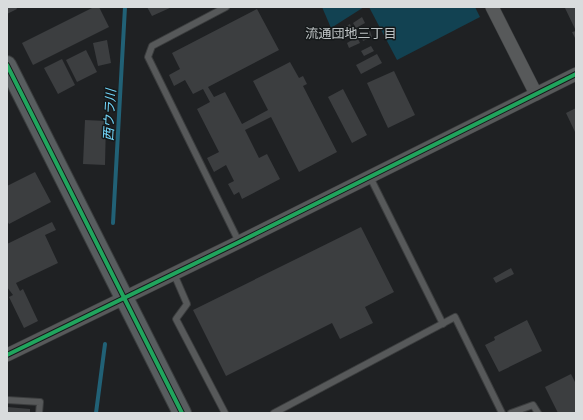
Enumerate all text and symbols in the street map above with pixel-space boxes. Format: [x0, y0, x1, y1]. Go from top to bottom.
district label: 流通団地三丁目 [305, 25, 397, 41]
water label: 西ウラ川 [100, 87, 118, 141]

